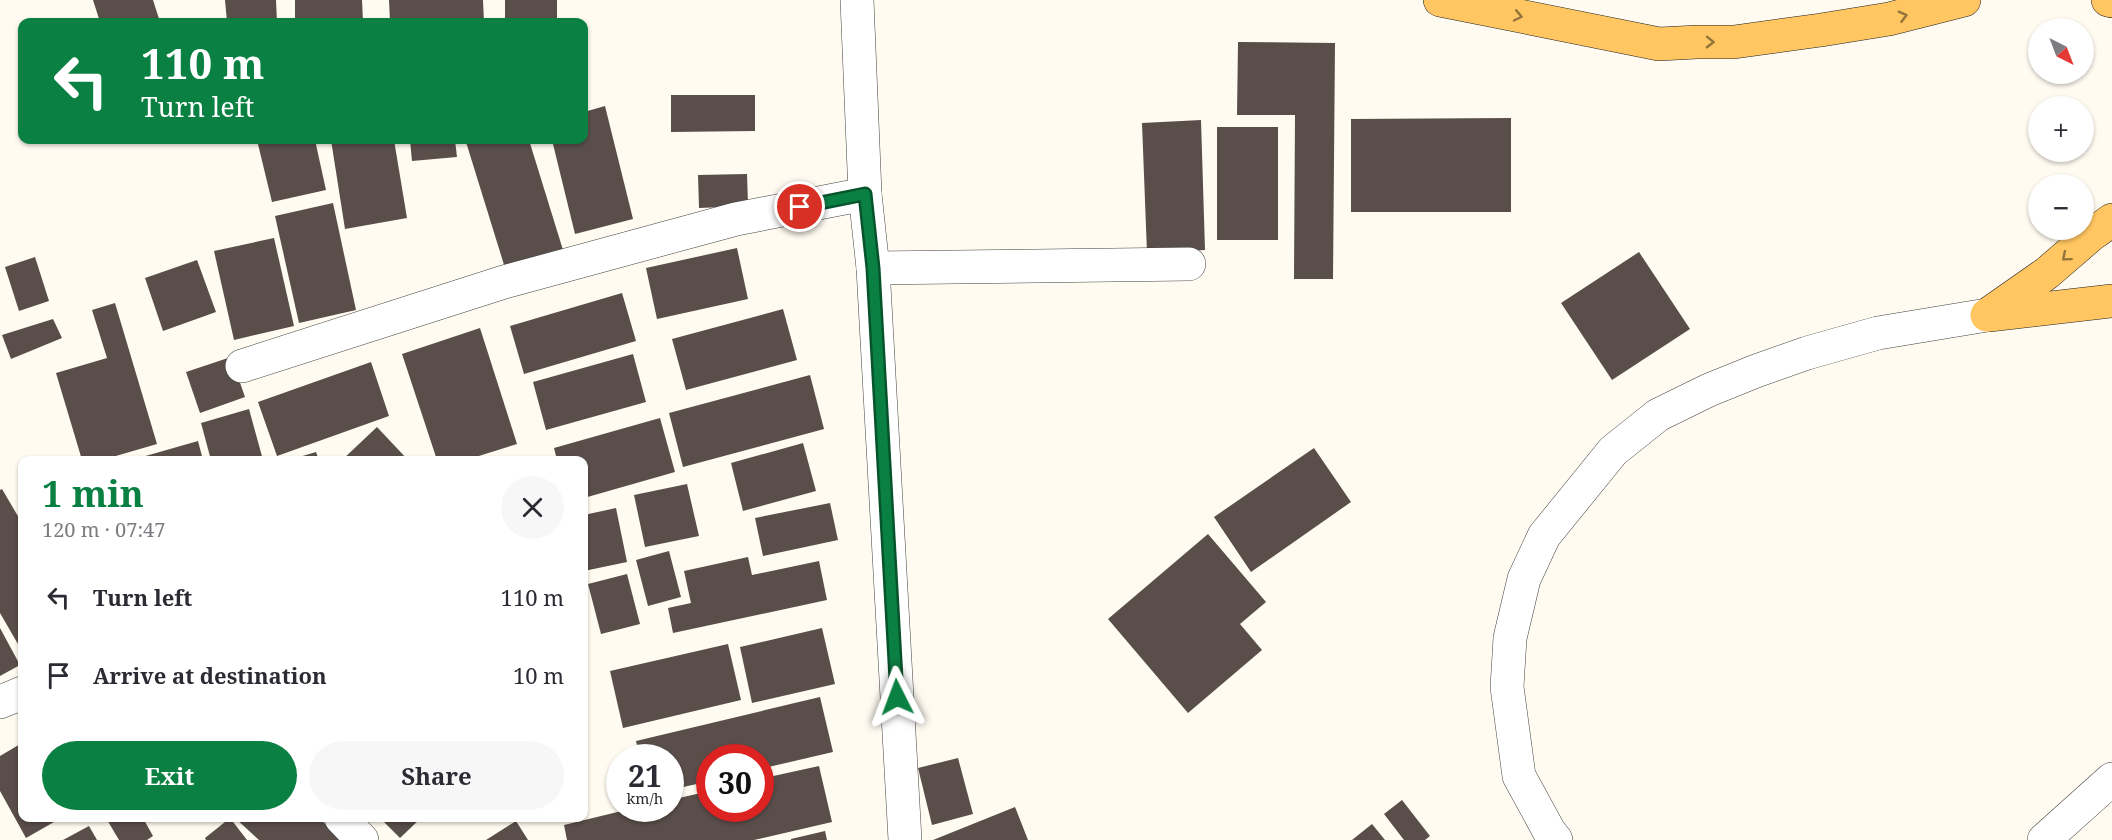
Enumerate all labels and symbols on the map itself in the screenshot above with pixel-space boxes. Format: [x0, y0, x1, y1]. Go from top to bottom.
one-way arrow [1512, 9, 1522, 22]
one-way arrow [1897, 11, 1907, 23]
north arrow [2028, 18, 2094, 84]
one-way arrow [1705, 36, 1714, 48]
pin [774, 181, 825, 232]
one-way arrow [2062, 249, 2073, 260]
position arrow [865, 665, 929, 729]
speed limit sign: 30 [696, 744, 774, 822]

